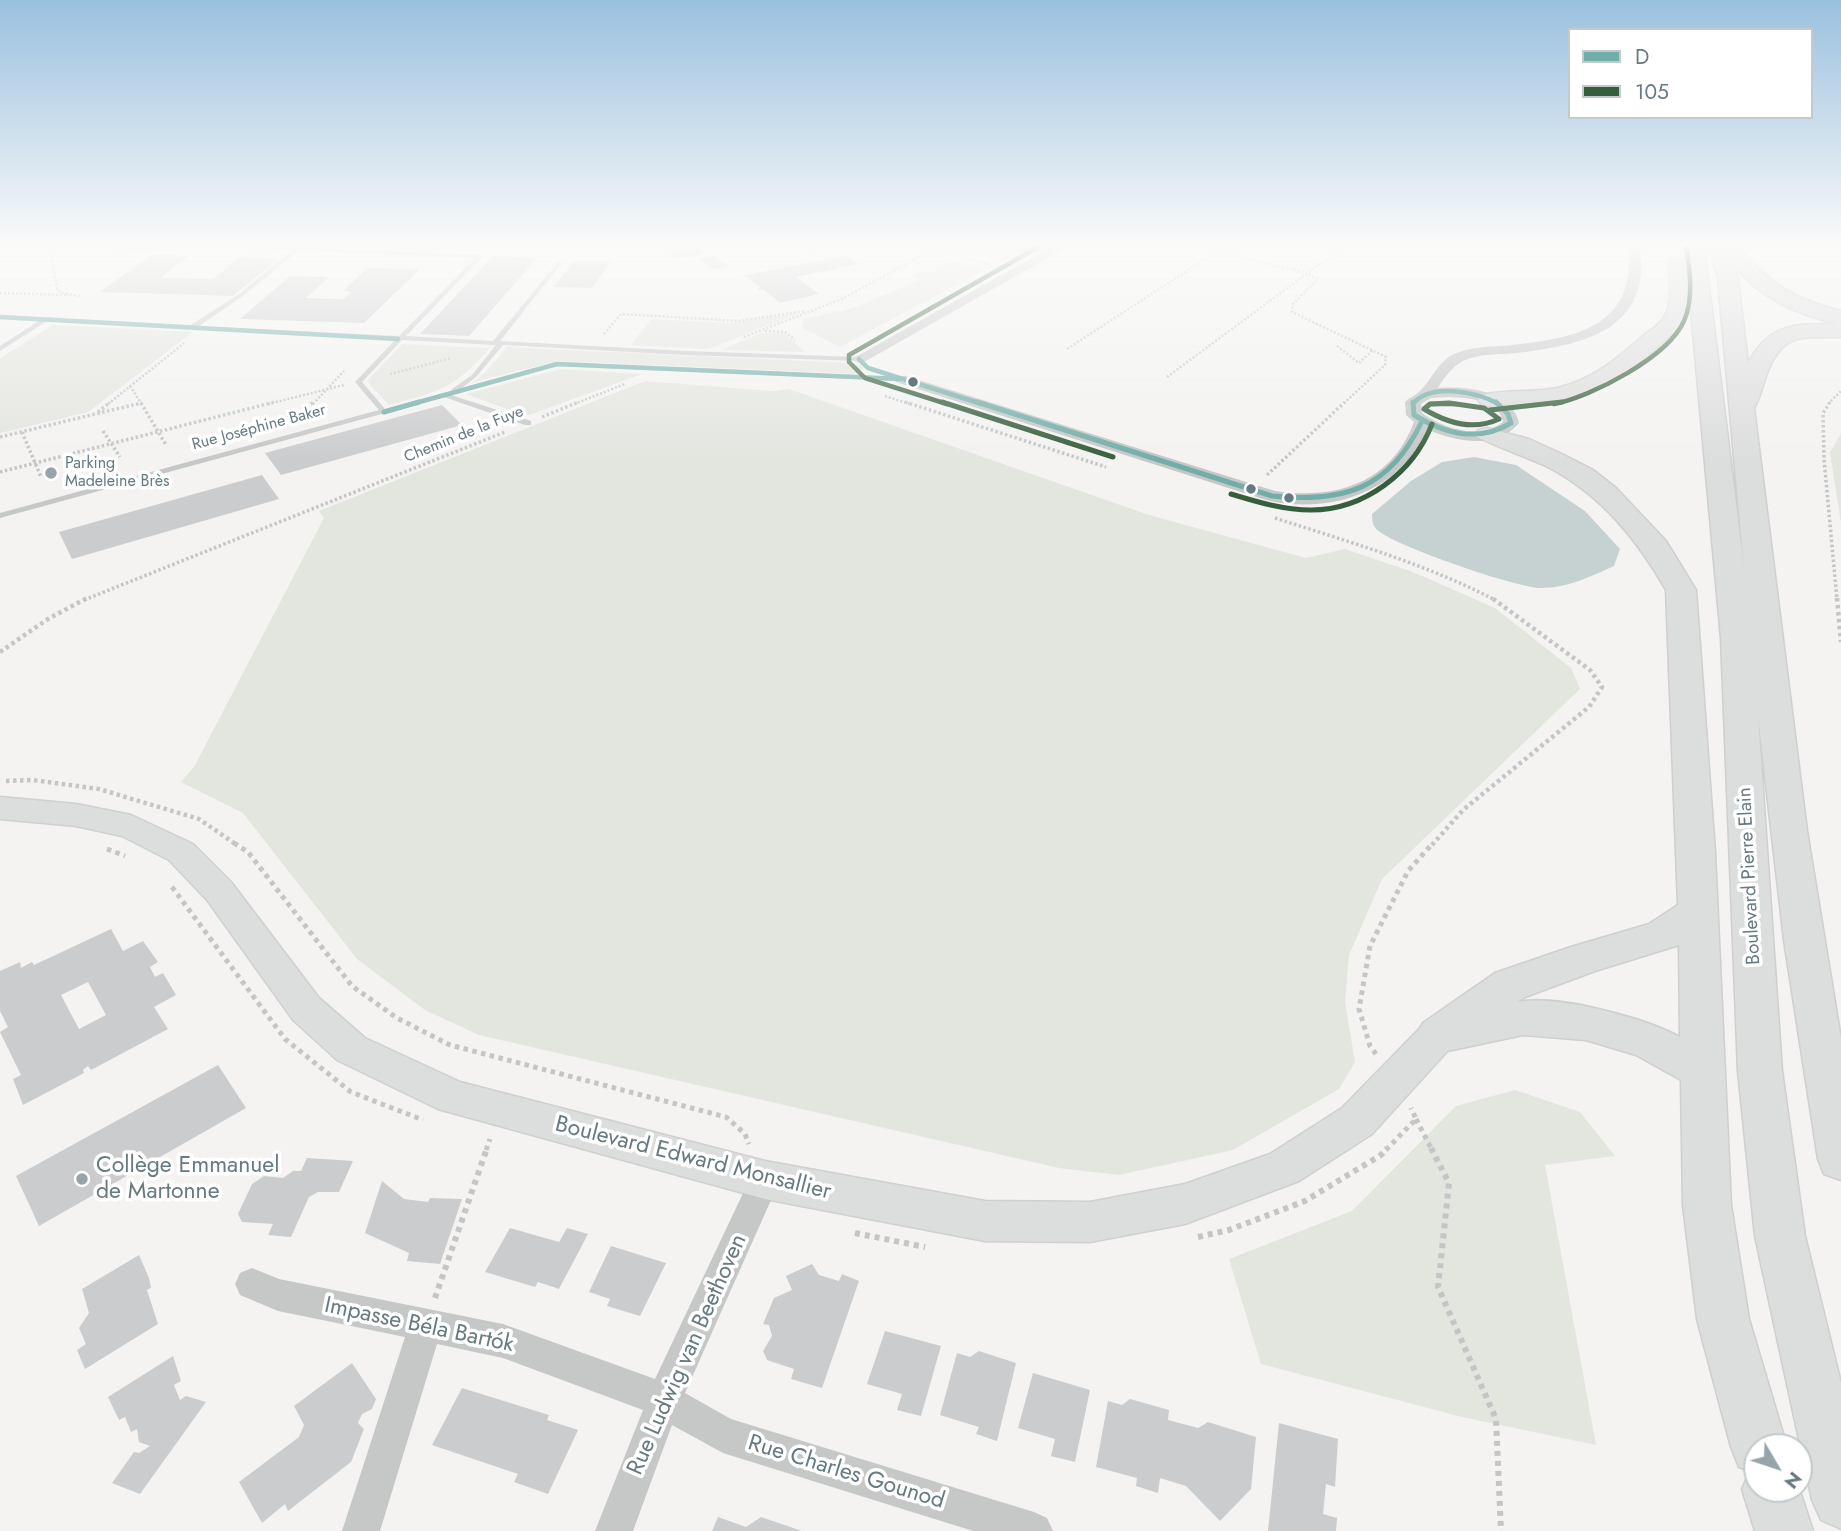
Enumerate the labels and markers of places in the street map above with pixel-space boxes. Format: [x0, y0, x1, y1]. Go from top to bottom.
unlabelled marker [906, 375, 920, 389]
place label: Parking Madeleine Brès [65, 454, 169, 492]
marker: Parking Madeleine Brès [43, 465, 59, 481]
unlabelled marker [1244, 482, 1258, 496]
unlabelled marker [1282, 491, 1296, 505]
place label: Collège Emmanuel de Martonne [96, 1152, 279, 1206]
marker: Collège Emmanuel de Martonne [74, 1171, 90, 1187]

